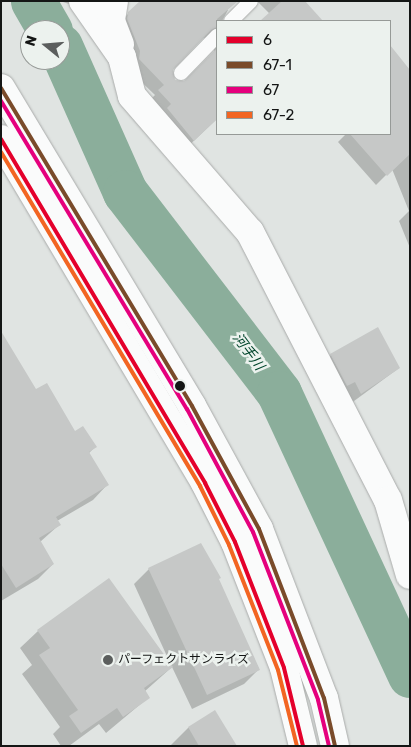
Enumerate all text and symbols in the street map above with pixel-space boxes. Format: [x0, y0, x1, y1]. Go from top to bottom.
north arrow [20, 20, 70, 70]
legend [216, 20, 391, 135]
text: 6 [263, 31, 272, 49]
text: N [22, 33, 41, 48]
text: 67-1 [263, 56, 292, 74]
text: 67 [263, 81, 279, 99]
text: 67-2 [263, 106, 294, 124]
water label: 河手川 [229, 330, 267, 374]
unlabelled marker [175, 381, 185, 391]
place label: パーフェクトサンライズ [118, 653, 250, 667]
marker: パーフェクトサンライズ [102, 654, 114, 666]

